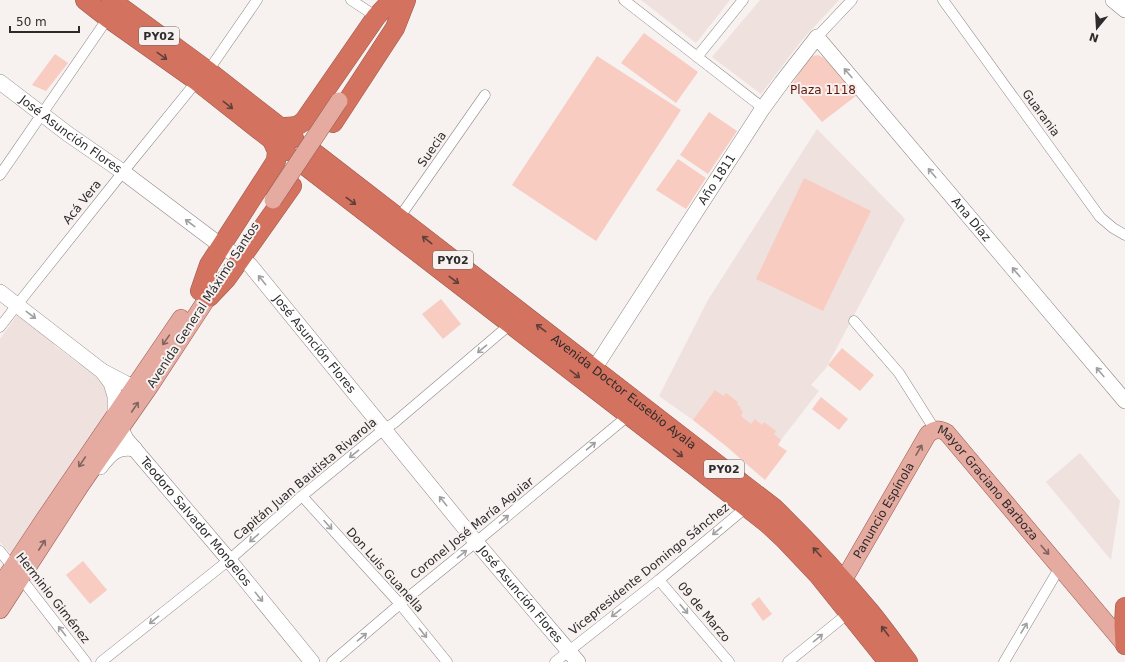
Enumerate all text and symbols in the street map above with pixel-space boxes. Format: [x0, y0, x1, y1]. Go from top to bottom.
scale bar [10, 8, 79, 34]
north arrow [1077, 8, 1117, 48]
text: 50 m [16, 15, 47, 29]
road number: PY02 [139, 27, 179, 45]
text: N [1088, 29, 1100, 45]
one-way arrow [156, 52, 167, 60]
one-way arrow [844, 68, 853, 79]
park label: Plaza 1118 [790, 83, 856, 97]
street label: Guarania [1019, 87, 1063, 139]
street label: José Asunción Flores [16, 92, 124, 176]
one-way arrow [222, 101, 233, 110]
street label: Suecia [415, 129, 449, 169]
street label: Año 1811 [695, 151, 738, 207]
one-way arrow [928, 167, 937, 178]
street label: Acá Vera [60, 177, 104, 227]
street label: Ana Díaz [949, 194, 994, 244]
one-way arrow [345, 197, 356, 205]
one-way arrow [185, 218, 196, 227]
street label: Avenida General Máximo Santos [144, 220, 262, 390]
one-way arrow [421, 236, 432, 244]
road number: PY02 [433, 251, 473, 269]
one-way arrow [1011, 267, 1020, 278]
one-way arrow [258, 274, 267, 285]
one-way arrow [448, 276, 459, 284]
street label: José Asunción Flores [270, 291, 359, 396]
one-way arrow [25, 311, 36, 320]
one-way arrow [535, 324, 546, 332]
street label: Avenida Doctor Eusebio Ayala [549, 332, 699, 452]
one-way arrow [162, 334, 170, 345]
one-way arrow [476, 345, 487, 354]
one-way arrow [1095, 366, 1104, 377]
one-way arrow [570, 369, 581, 378]
one-way arrow [131, 402, 139, 413]
street label: Capitán Juan Bautista Rivarola [231, 415, 379, 543]
street label: Mayor Graciano Barboza [935, 422, 1041, 543]
one-way arrow [586, 441, 597, 450]
one-way arrow [915, 445, 923, 456]
one-way arrow [673, 449, 684, 457]
one-way arrow [348, 450, 359, 458]
street label: Teodoro Salvador Mongelos [137, 453, 254, 589]
one-way arrow [78, 456, 86, 467]
road number: PY02 [704, 460, 744, 478]
street label: Panuncio Espínola [851, 460, 917, 561]
street label: Coronel José María Aguiar [408, 474, 536, 582]
one-way arrow [438, 496, 447, 507]
street label: Vicepresidente Domingo Sánchez [566, 500, 732, 638]
one-way arrow [499, 515, 510, 524]
one-way arrow [324, 520, 333, 531]
street label: Don Luis Guanella [343, 525, 427, 615]
one-way arrow [712, 527, 723, 536]
one-way arrow [249, 533, 260, 542]
one-way arrow [38, 540, 46, 551]
street label: José Asunción Flores [475, 542, 566, 646]
one-way arrow [1041, 544, 1050, 555]
one-way arrow [813, 547, 822, 557]
street label: Herminio Giménez [13, 550, 93, 646]
one-way arrow [457, 550, 467, 559]
street label: 09 de Marzo [675, 579, 733, 645]
one-way arrow [255, 592, 263, 603]
one-way arrow [679, 604, 688, 615]
one-way arrow [611, 609, 622, 617]
one-way arrow [148, 616, 159, 624]
one-way arrow [1021, 622, 1029, 634]
one-way arrow [58, 626, 66, 637]
one-way arrow [881, 626, 889, 637]
one-way arrow [419, 628, 428, 639]
one-way arrow [356, 632, 367, 641]
one-way arrow [813, 633, 824, 642]

